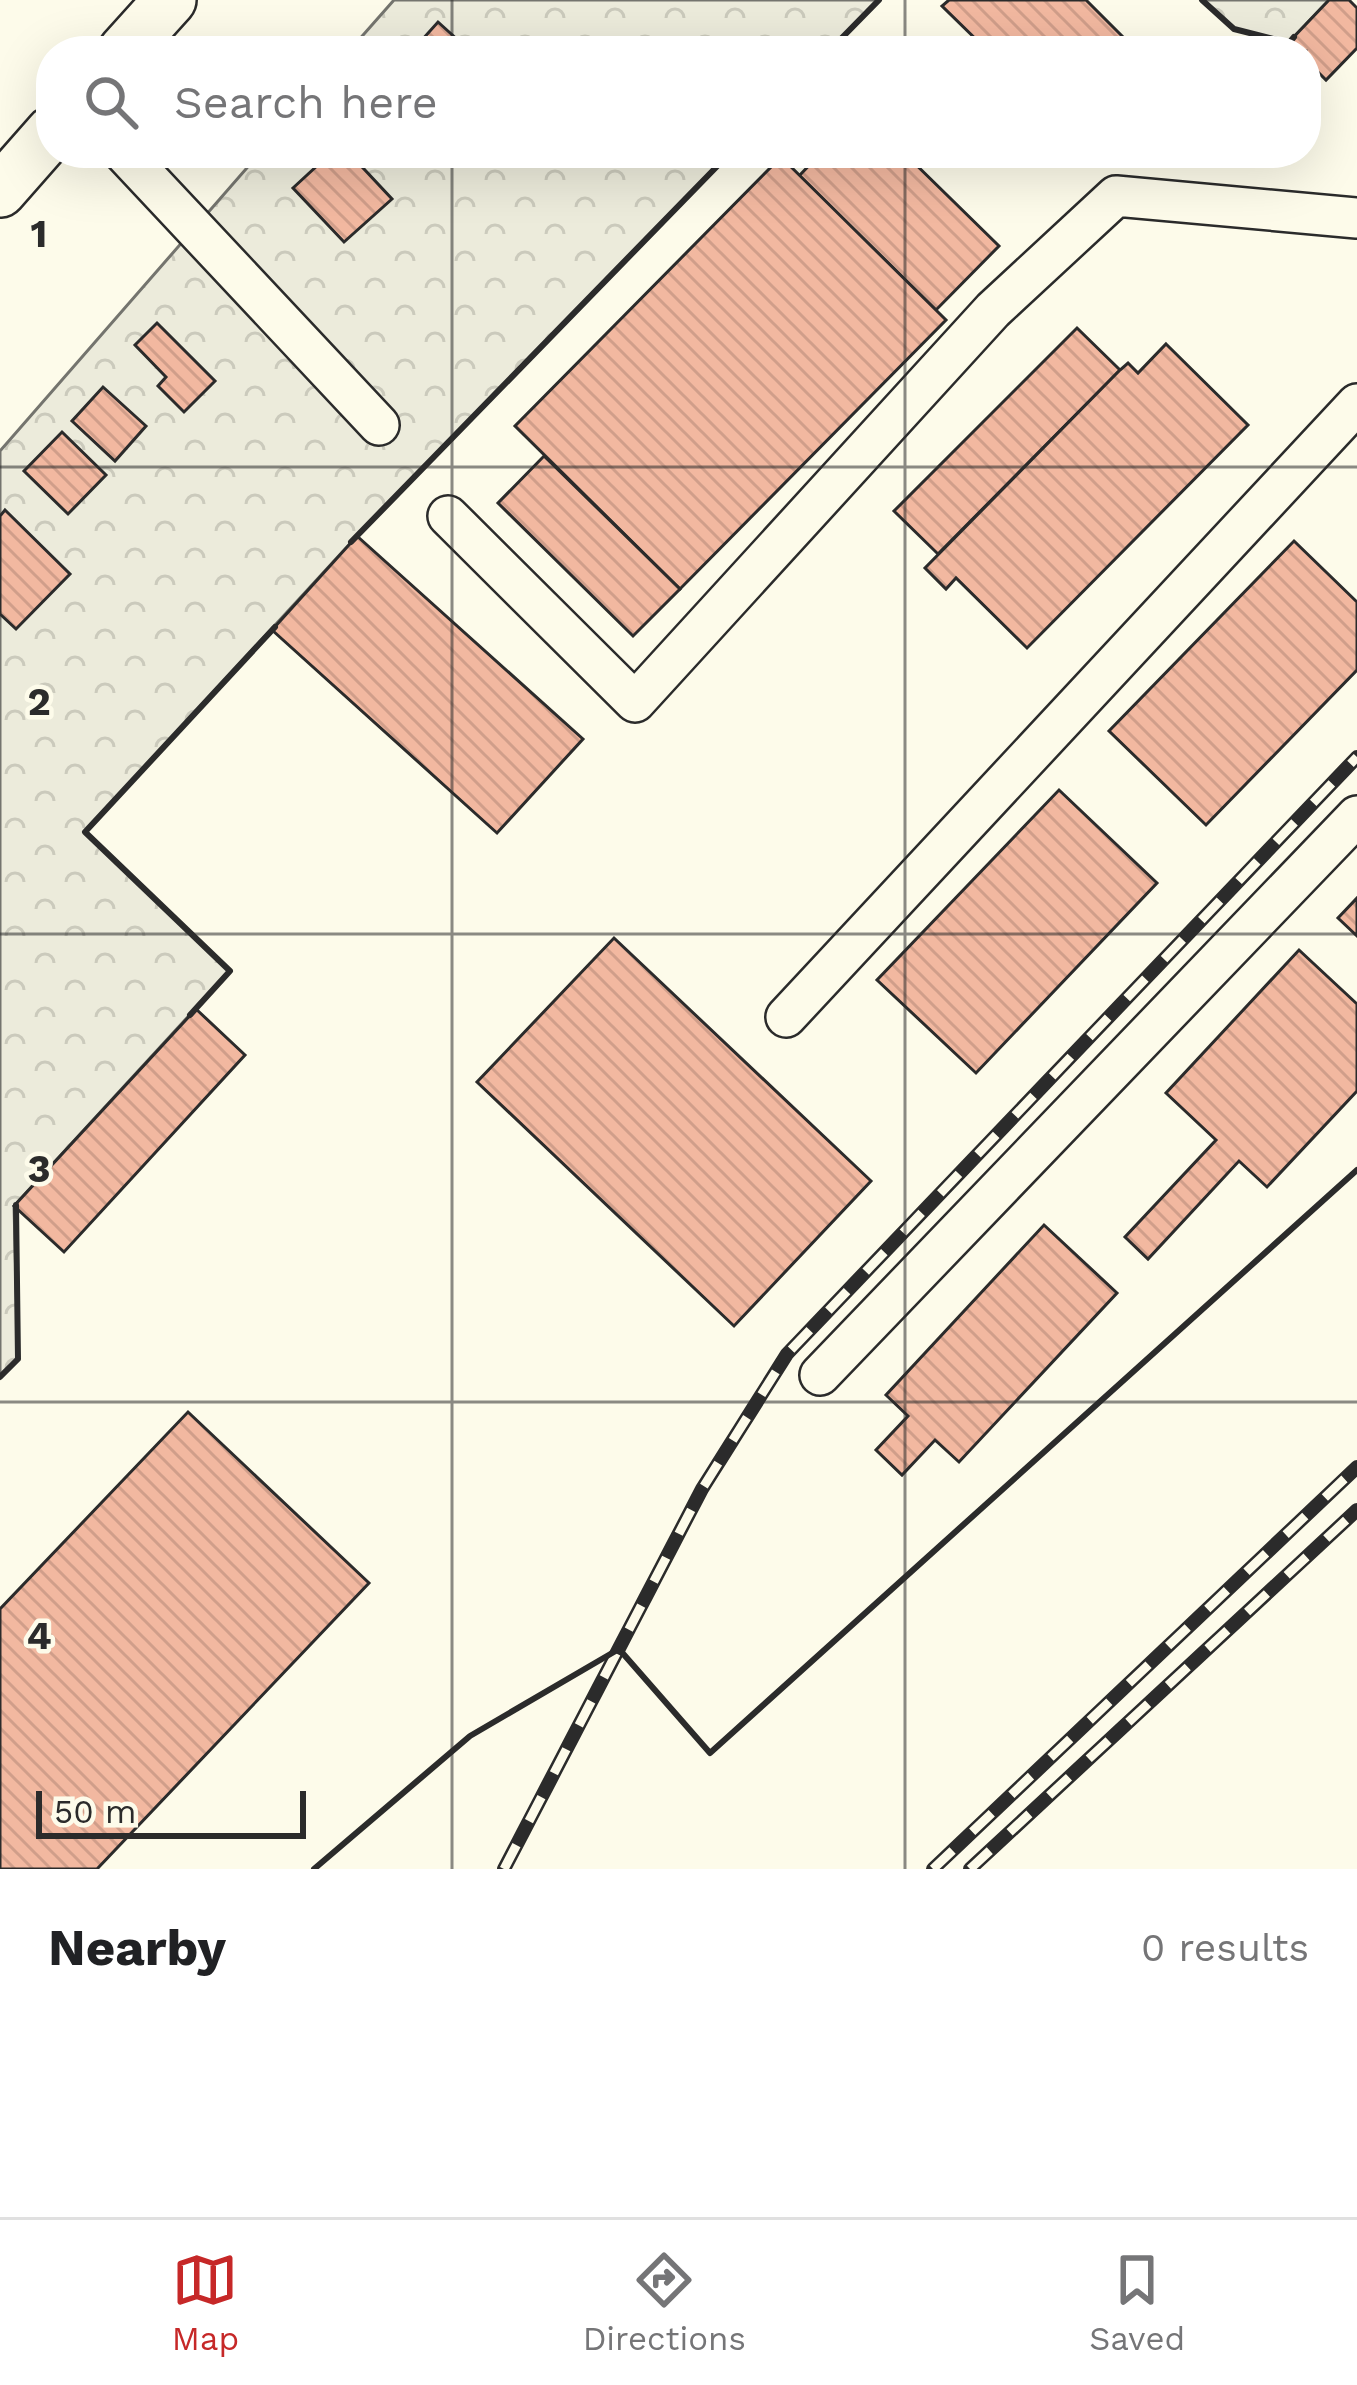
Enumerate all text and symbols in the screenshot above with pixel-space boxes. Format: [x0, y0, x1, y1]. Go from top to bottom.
search box [36, 36, 1321, 168]
icon: search [78, 69, 144, 135]
text: Search here [174, 76, 438, 129]
text: 1 [31, 211, 47, 256]
text: 2 [27, 679, 51, 724]
text: 3 [27, 1146, 51, 1191]
text: 4 [26, 1613, 52, 1658]
scale bar [36, 1785, 306, 1838]
text: 50 m [54, 1792, 136, 1831]
text: Nearby [48, 1918, 226, 1977]
text: 0 results [1141, 1925, 1309, 1970]
tab: Map [172, 2247, 239, 2358]
tab: Directions [583, 2247, 746, 2358]
tab: Saved [1089, 2247, 1185, 2358]

